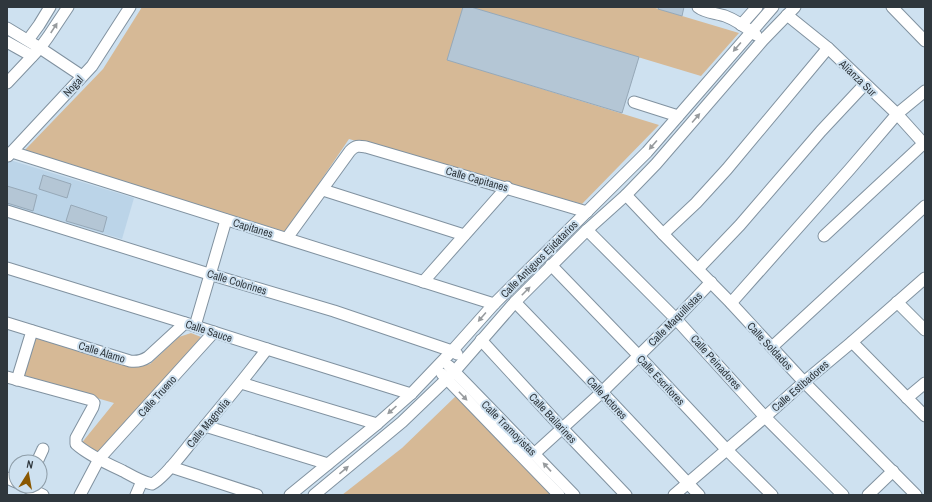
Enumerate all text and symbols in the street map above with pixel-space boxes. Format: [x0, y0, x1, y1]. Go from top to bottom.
one-way arrow [51, 22, 58, 34]
one-way arrow [733, 41, 742, 52]
street label: Alianza Sur [836, 56, 880, 99]
street label: Nogal [60, 73, 86, 99]
one-way arrow [691, 113, 700, 124]
one-way arrow [648, 140, 657, 151]
street label: Calle Capitanes [444, 163, 510, 195]
street label: Capitanes [231, 215, 275, 241]
street label: Calle Antiguos Ejidatarios [497, 217, 581, 301]
street label: Calle Colorines [205, 266, 269, 298]
one-way arrow [521, 286, 531, 296]
street label: Calle Maquillistas [645, 289, 705, 349]
one-way arrow [478, 312, 487, 322]
street label: Calle Sauce [184, 317, 234, 345]
street label: Calle Soldados [744, 319, 796, 373]
street label: Calle Peinadores [688, 332, 745, 393]
street label: Calle Álamo [77, 338, 127, 366]
street label: Calle Escritores [634, 352, 688, 408]
street label: Calle Estibadores [769, 357, 832, 415]
street label: Calle Trueno [135, 372, 179, 420]
street label: Calle Actores [584, 374, 631, 423]
street label: Calle Bailarines [526, 390, 580, 446]
one-way arrow [458, 391, 468, 401]
street label: Calle Magnolia [183, 395, 233, 451]
street label: Calle Tramoyistas [479, 398, 540, 459]
one-way arrow [387, 406, 397, 415]
north arrow [8, 454, 48, 494]
text: N [25, 457, 34, 472]
one-way arrow [542, 462, 552, 472]
one-way arrow [339, 466, 350, 475]

